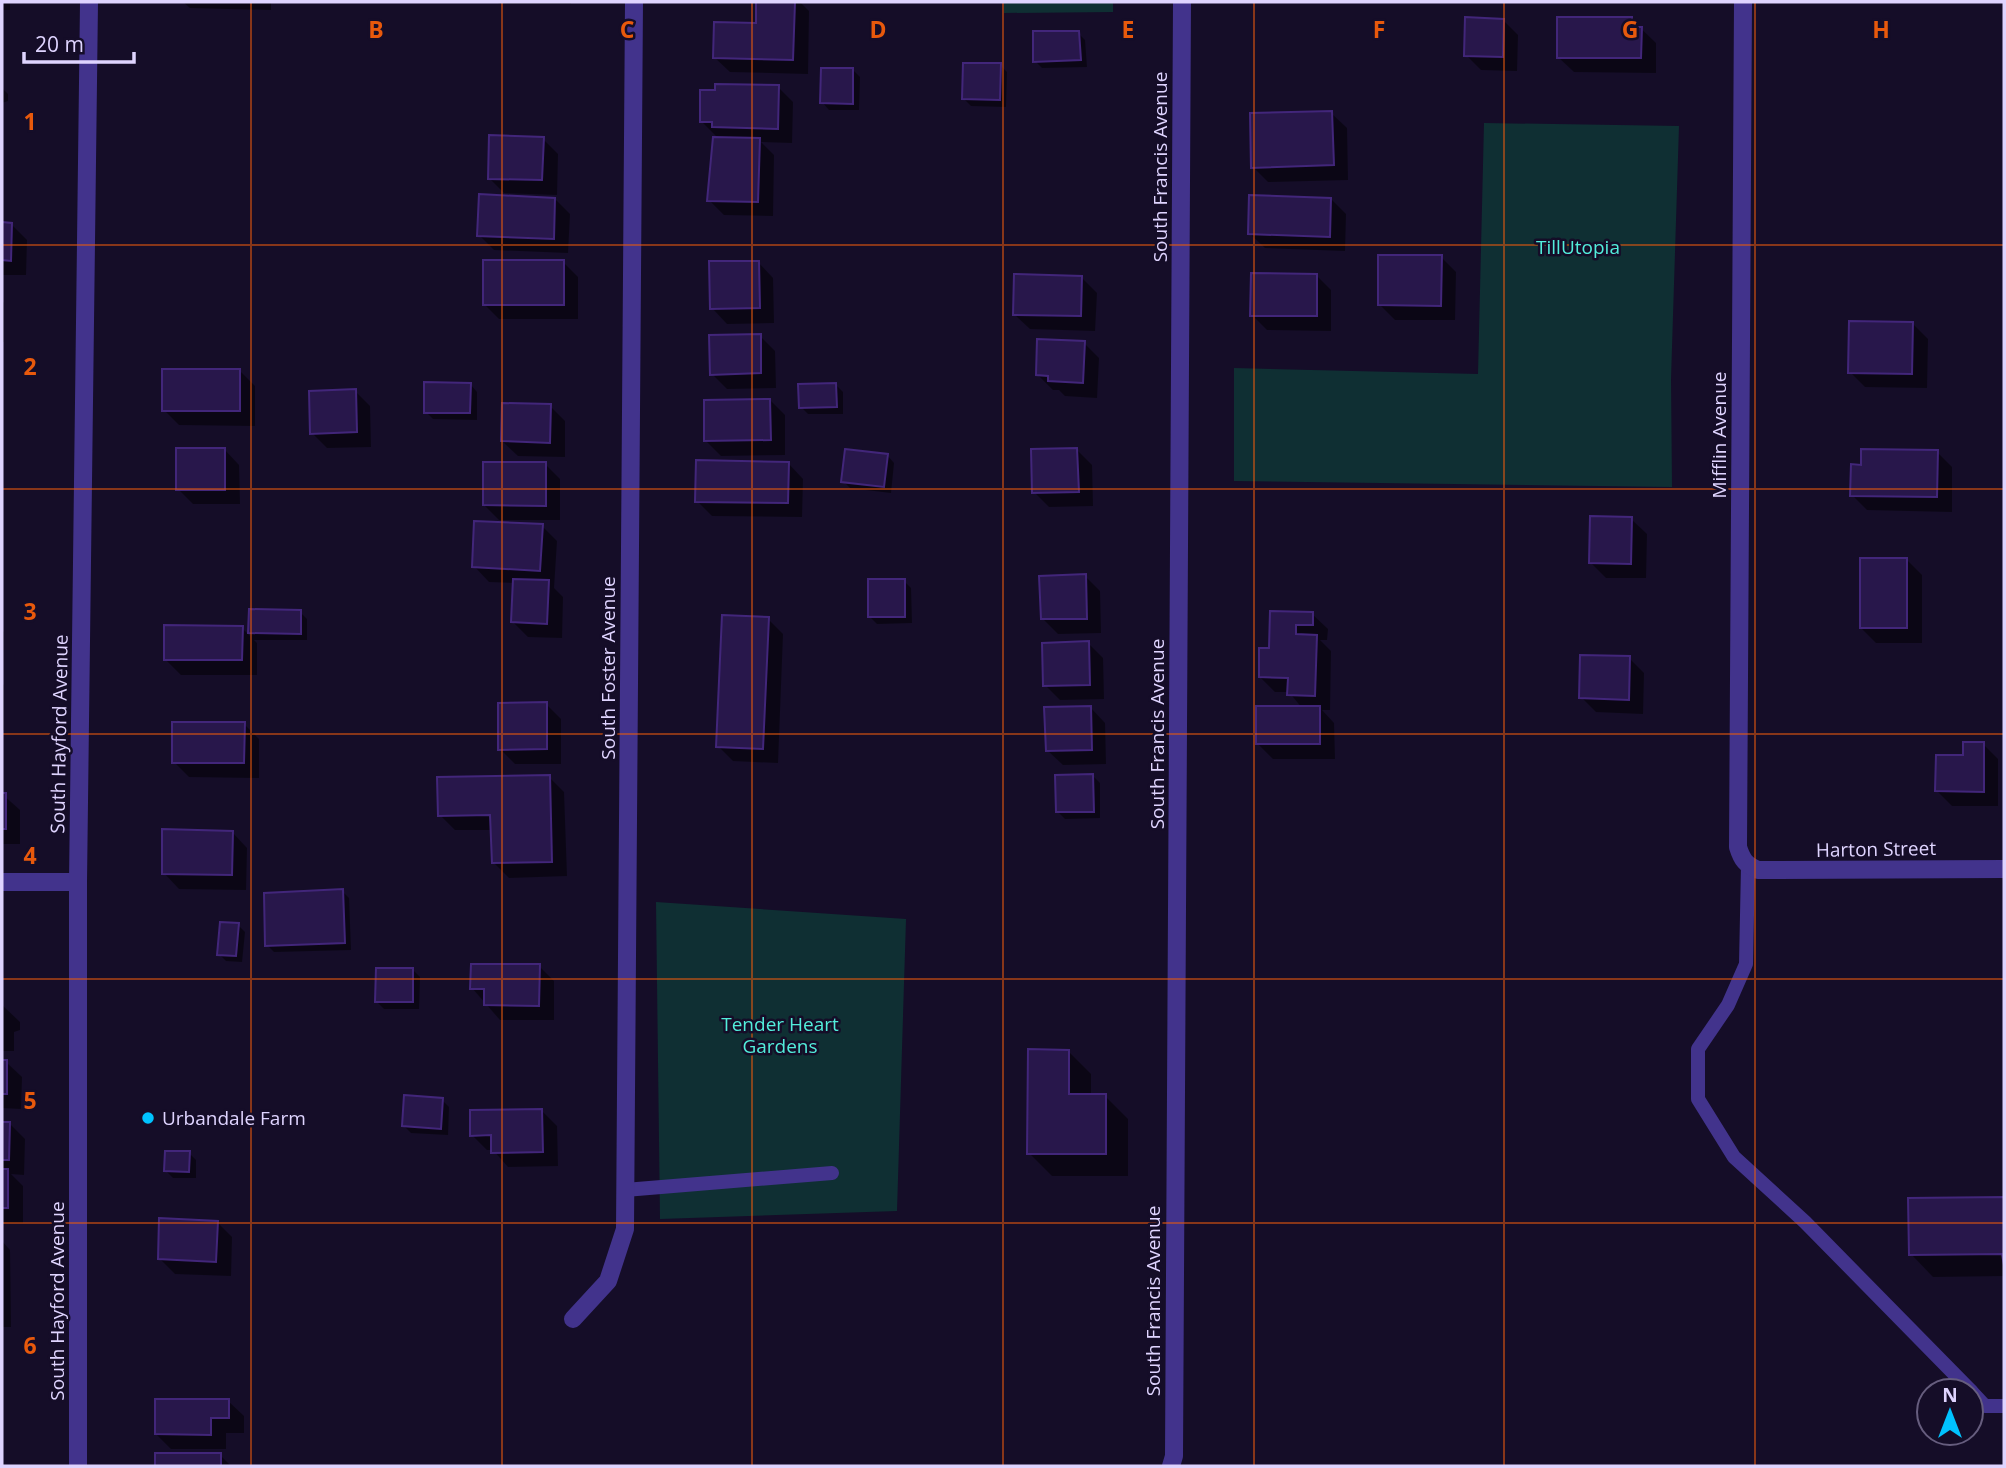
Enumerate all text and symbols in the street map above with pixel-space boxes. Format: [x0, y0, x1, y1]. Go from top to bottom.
text: B [368, 13, 384, 45]
text: C [620, 13, 634, 45]
text: D [869, 13, 887, 45]
text: E [1122, 13, 1134, 45]
text: F [1373, 13, 1385, 45]
text: G [1622, 13, 1638, 45]
text: H [1872, 13, 1890, 45]
scale bar [24, 21, 135, 65]
text: 20 m [35, 30, 84, 58]
street label: South Francis Avenue [1147, 72, 1173, 262]
text: 1 [23, 105, 37, 137]
park label: TillUtopia [1536, 234, 1620, 260]
text: 2 [23, 350, 37, 382]
street label: Mifflin Avenue [1706, 372, 1732, 499]
street label: South Foster Avenue [595, 576, 621, 760]
text: 3 [23, 595, 37, 627]
street label: South Hayford Avenue [44, 634, 74, 834]
street label: South Francis Avenue [1144, 639, 1170, 829]
street label: Harton Street [1816, 835, 1937, 863]
text: 4 [23, 839, 37, 871]
park label: Tender Heart Gardens [721, 1011, 839, 1059]
text: 5 [23, 1084, 37, 1116]
place label: Urbandale Farm [162, 1105, 306, 1131]
marker: Urbandale Farm [140, 1110, 156, 1126]
street label: South Hayford Avenue [44, 1201, 70, 1401]
street label: South Francis Avenue [1140, 1206, 1166, 1396]
text: 6 [23, 1329, 37, 1361]
north arrow [1915, 1377, 1985, 1447]
text: N [1942, 1382, 1958, 1408]

